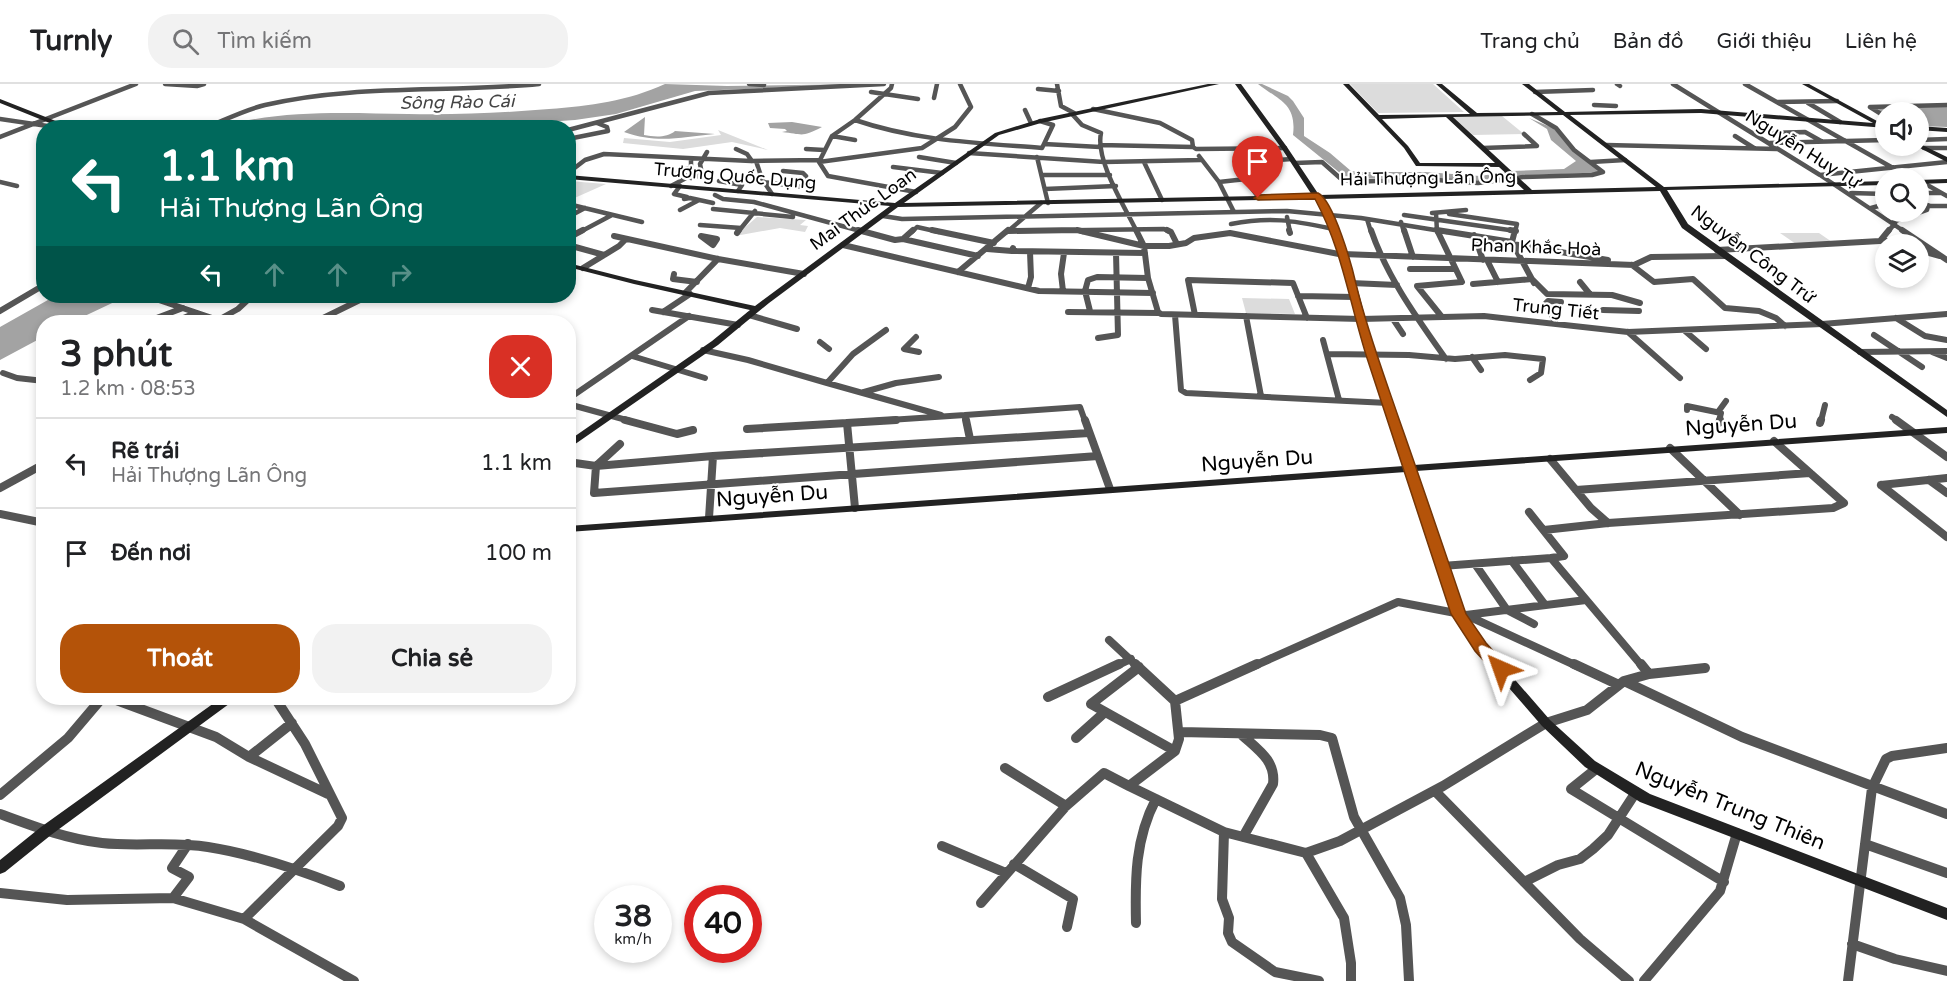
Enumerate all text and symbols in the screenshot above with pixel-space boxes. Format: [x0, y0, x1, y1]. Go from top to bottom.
search box [148, 14, 568, 68]
text: Turnly [30, 24, 112, 58]
icon: search [169, 25, 202, 58]
text: Tìm kiếm [217, 28, 312, 54]
text: Trang chủ [1480, 29, 1580, 54]
text: Bản đồ [1613, 29, 1684, 54]
text: Giới thiệu [1717, 29, 1812, 54]
text: Liên hệ [1845, 29, 1917, 54]
water label: Sông Rào Cái [399, 90, 517, 114]
map controls [1875, 102, 1929, 288]
button: sound [1875, 102, 1929, 156]
street label: Nguyễn Huy Tự [1741, 105, 1866, 194]
pin [1232, 136, 1283, 198]
text: 1.1 km [159, 141, 295, 192]
icon: left [60, 144, 138, 222]
icon: arrive [1241, 145, 1274, 178]
street label: Trương Quốc Dụng [653, 158, 817, 194]
street label: Mai Thúc Loan [806, 163, 920, 255]
street label: Hải Thượng Lãn Ông [1340, 165, 1516, 191]
button: search [1875, 168, 1929, 222]
text: Hải Thượng Lãn Ông [159, 192, 424, 225]
street label: Nguyễn Công Trứ [1686, 200, 1821, 309]
street label: Phan Khắc Hoà [1470, 234, 1602, 260]
button: layers [1875, 234, 1929, 288]
icon: left [195, 258, 228, 291]
icon: ahead [258, 258, 291, 291]
icon: ahead [321, 258, 354, 291]
icon: right [384, 258, 417, 291]
street label: Trung Tiết [1512, 294, 1601, 325]
text: 3 phút [60, 333, 172, 376]
button: close [489, 335, 552, 398]
text: 1.2 km · 08:53 [60, 377, 196, 401]
street label: Nguyễn Du [1684, 409, 1798, 441]
text: Rẽ trái [111, 438, 180, 464]
street label: Nguyễn Du [1200, 445, 1314, 477]
icon: left [60, 447, 93, 480]
text: 1.1 km [481, 450, 552, 476]
text: Hải Thượng Lãn Ông [111, 464, 307, 488]
street label: Nguyễn Du [715, 480, 829, 512]
icon: arrive [60, 537, 93, 570]
text: Đến nơi [111, 540, 191, 566]
text: 100 m [485, 540, 552, 566]
button: Thoát [60, 624, 300, 693]
button: Chia sẻ [312, 624, 552, 693]
position arrow [1469, 637, 1533, 701]
street label: Nguyễn Trung Thiên [1631, 756, 1829, 856]
speed limit sign: 40 [684, 885, 762, 963]
text: 38 [614, 898, 652, 935]
text: km/h [614, 930, 652, 948]

